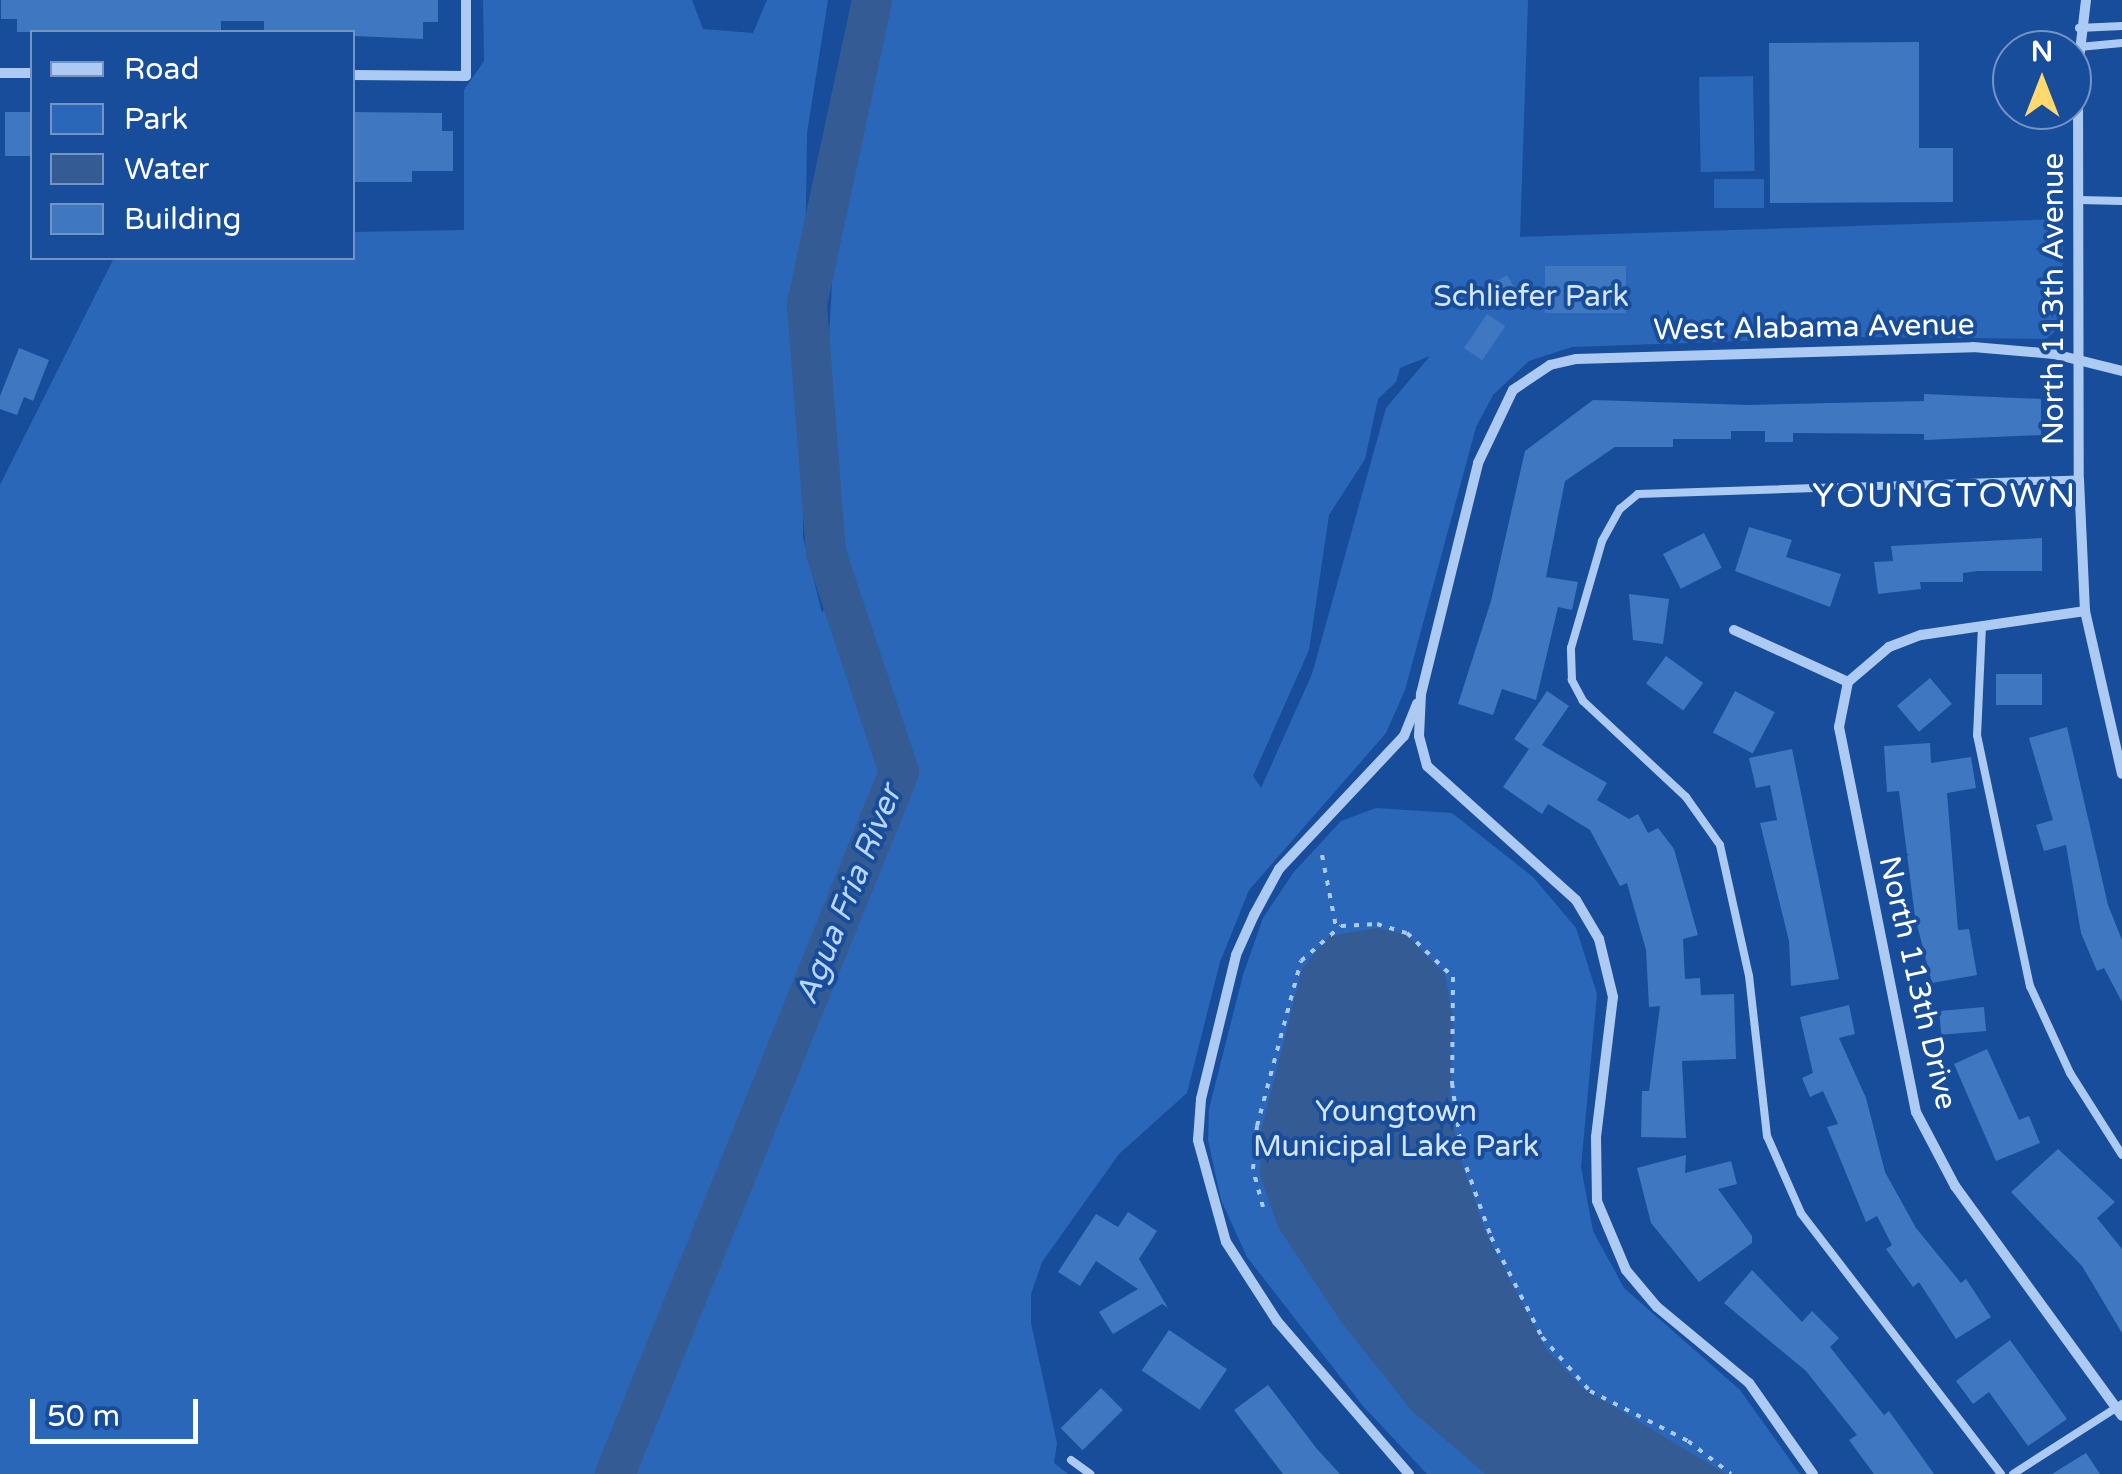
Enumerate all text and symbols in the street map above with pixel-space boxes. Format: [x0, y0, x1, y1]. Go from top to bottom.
legend [30, 30, 355, 260]
north arrow [1992, 30, 2092, 130]
text: N [2031, 35, 2053, 69]
text: Road [124, 51, 199, 88]
text: Park [124, 101, 188, 138]
text: Water [124, 151, 209, 188]
street label: North 113th Avenue [2036, 153, 2072, 445]
text: Building [124, 201, 241, 238]
park label: Schliefer Park [1433, 279, 1629, 315]
street label: West Alabama Avenue [1653, 307, 1975, 349]
district label: YOUNGTOWN [1812, 475, 2078, 517]
water label: Agua Fria River [788, 780, 910, 1010]
street label: North 113th Drive [1870, 853, 1964, 1113]
park label: Youngtown Municipal Lake Park [1253, 1094, 1539, 1164]
scale bar [35, 1379, 202, 1441]
text: 50 m [47, 1398, 120, 1435]

